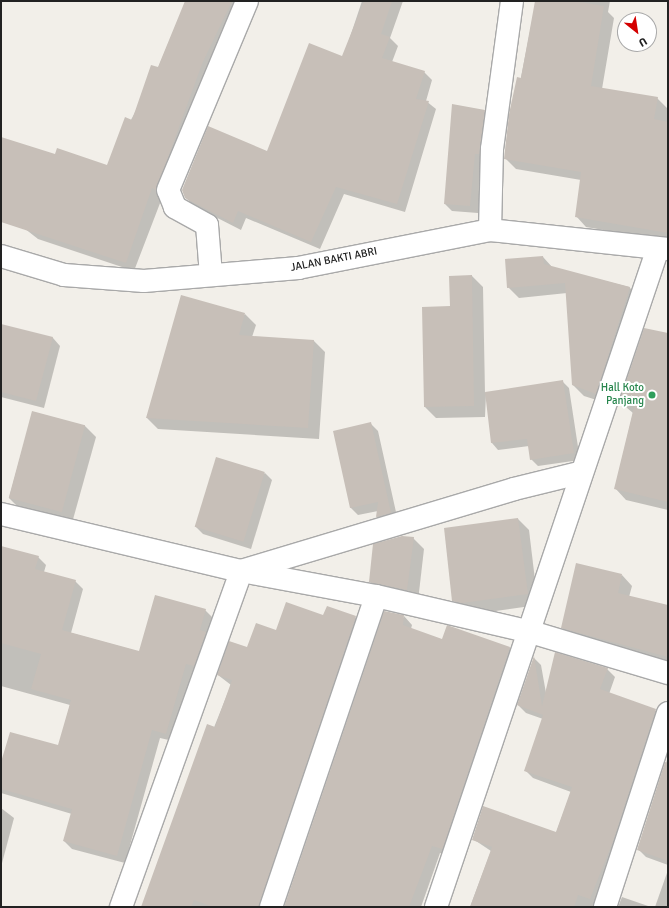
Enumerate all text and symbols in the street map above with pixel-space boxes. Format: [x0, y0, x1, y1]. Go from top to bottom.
north arrow [617, 12, 657, 52]
text: U [636, 34, 649, 49]
street label: JALAN BAKTI ABRI [290, 245, 378, 275]
place label: Hall Koto Panjang [601, 382, 644, 408]
marker: Hall Koto Panjang [647, 390, 657, 400]

